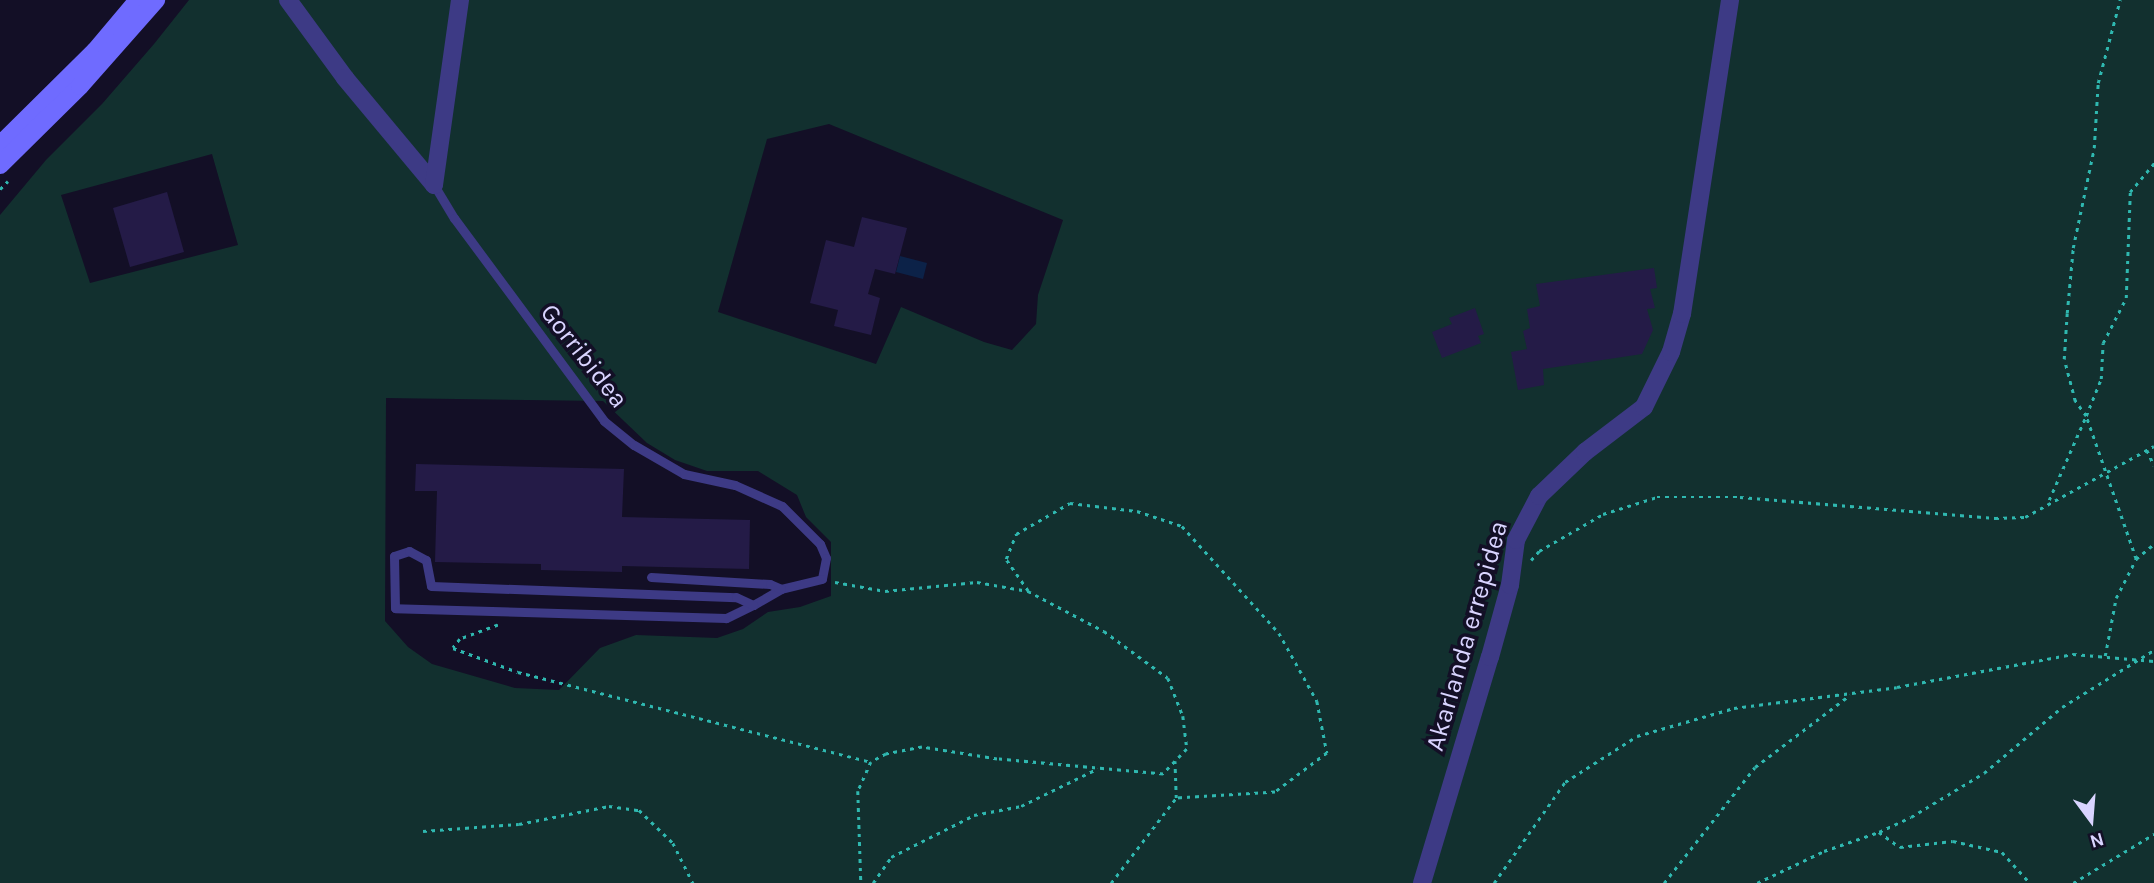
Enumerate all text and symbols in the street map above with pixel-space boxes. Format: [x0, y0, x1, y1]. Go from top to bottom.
street label: Gorribidea [534, 298, 634, 414]
street label: Akarlanda errepidea [1419, 517, 1515, 755]
north arrow [2056, 785, 2126, 855]
text: N [2087, 828, 2106, 853]

